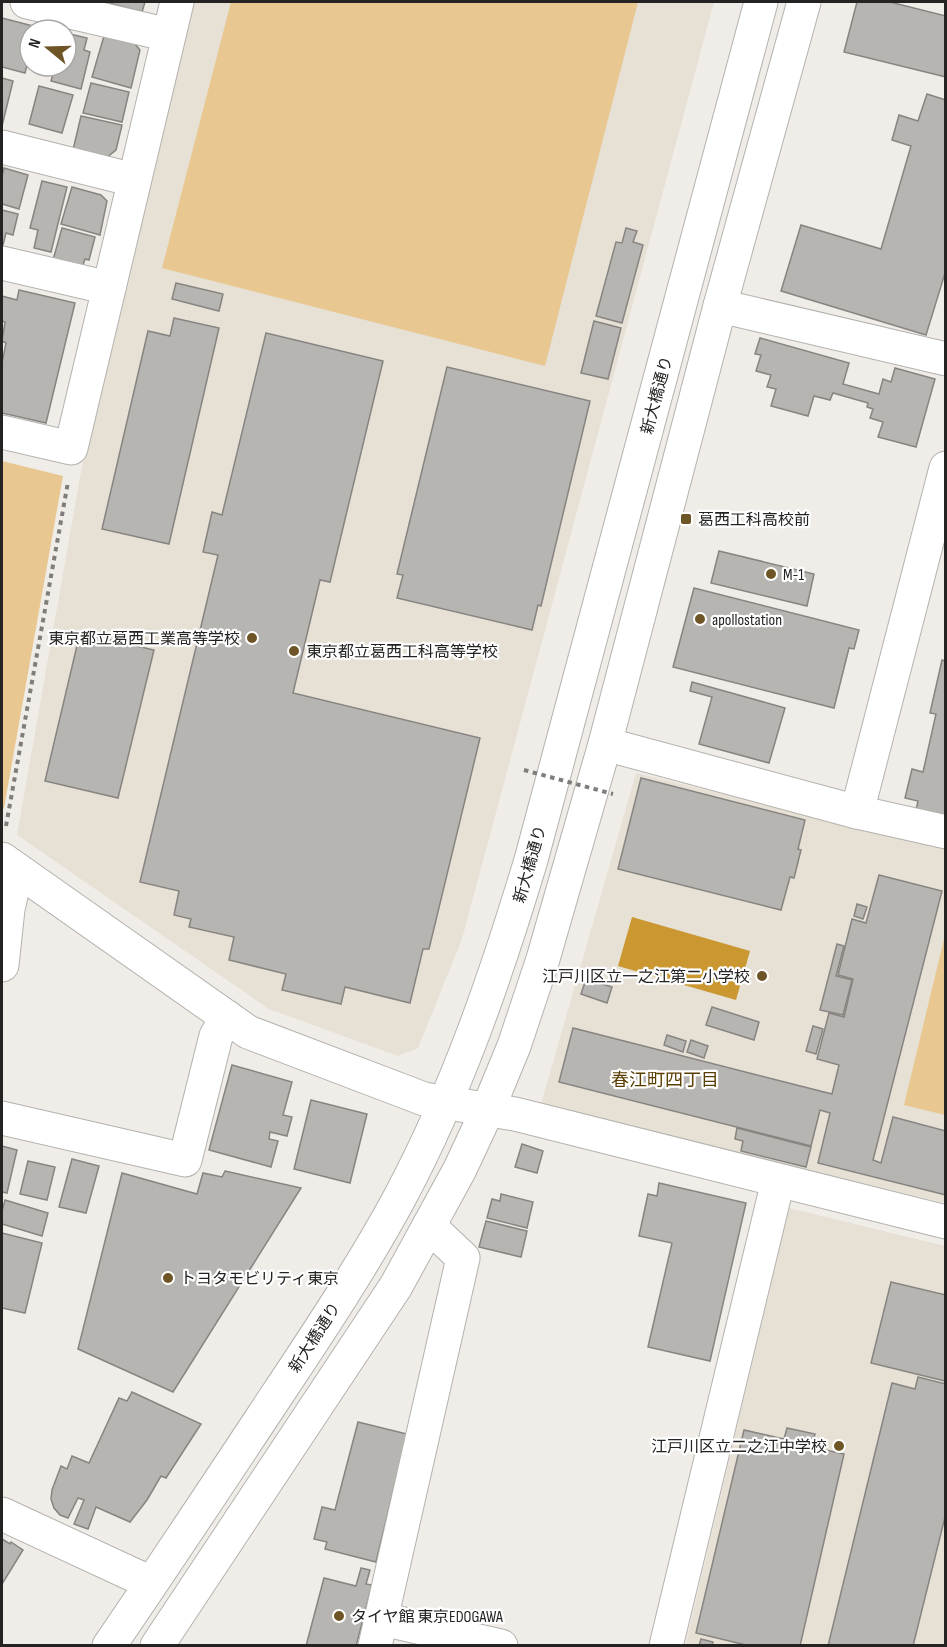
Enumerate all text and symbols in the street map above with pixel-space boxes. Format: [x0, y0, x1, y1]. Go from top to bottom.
north arrow [18, 18, 78, 78]
text: N [25, 36, 46, 51]
street label: 新大橋通り [638, 354, 677, 436]
place label: 葛西工科高校前 [698, 511, 810, 530]
marker: 葛西工科高校前 [679, 512, 693, 526]
place label: M-1 [783, 566, 804, 585]
marker: M-1 [764, 567, 778, 581]
place label: apollostation [712, 611, 782, 630]
marker: apollostation [693, 612, 707, 626]
place label: 東京都立葛西工業高等学校 [48, 630, 240, 649]
marker: 東京都立葛西工業高等学校 [245, 631, 259, 645]
place label: 東京都立葛西工科高等学校 [306, 643, 498, 662]
marker: 東京都立葛西工科高等学校 [287, 644, 301, 658]
street label: 新大橋通り [510, 823, 551, 905]
place label: 江戸川区立一之江第二小学校 [542, 968, 750, 987]
marker: 江戸川区立一之江第二小学校 [755, 969, 769, 983]
district label: 春江町四丁目 [611, 1070, 719, 1091]
place label: トヨタモビリティ東京 [180, 1270, 339, 1289]
marker: トヨタモビリティ東京 [161, 1271, 175, 1285]
street label: 新大橋通り [286, 1299, 345, 1377]
place label: 江戸川区立二之江中学校 [651, 1438, 827, 1457]
marker: 江戸川区立二之江中学校 [832, 1439, 846, 1453]
place label: タイヤ館 東京EDOGAWA [351, 1608, 503, 1627]
marker: タイヤ館 東京EDOGAWA [332, 1609, 346, 1623]

